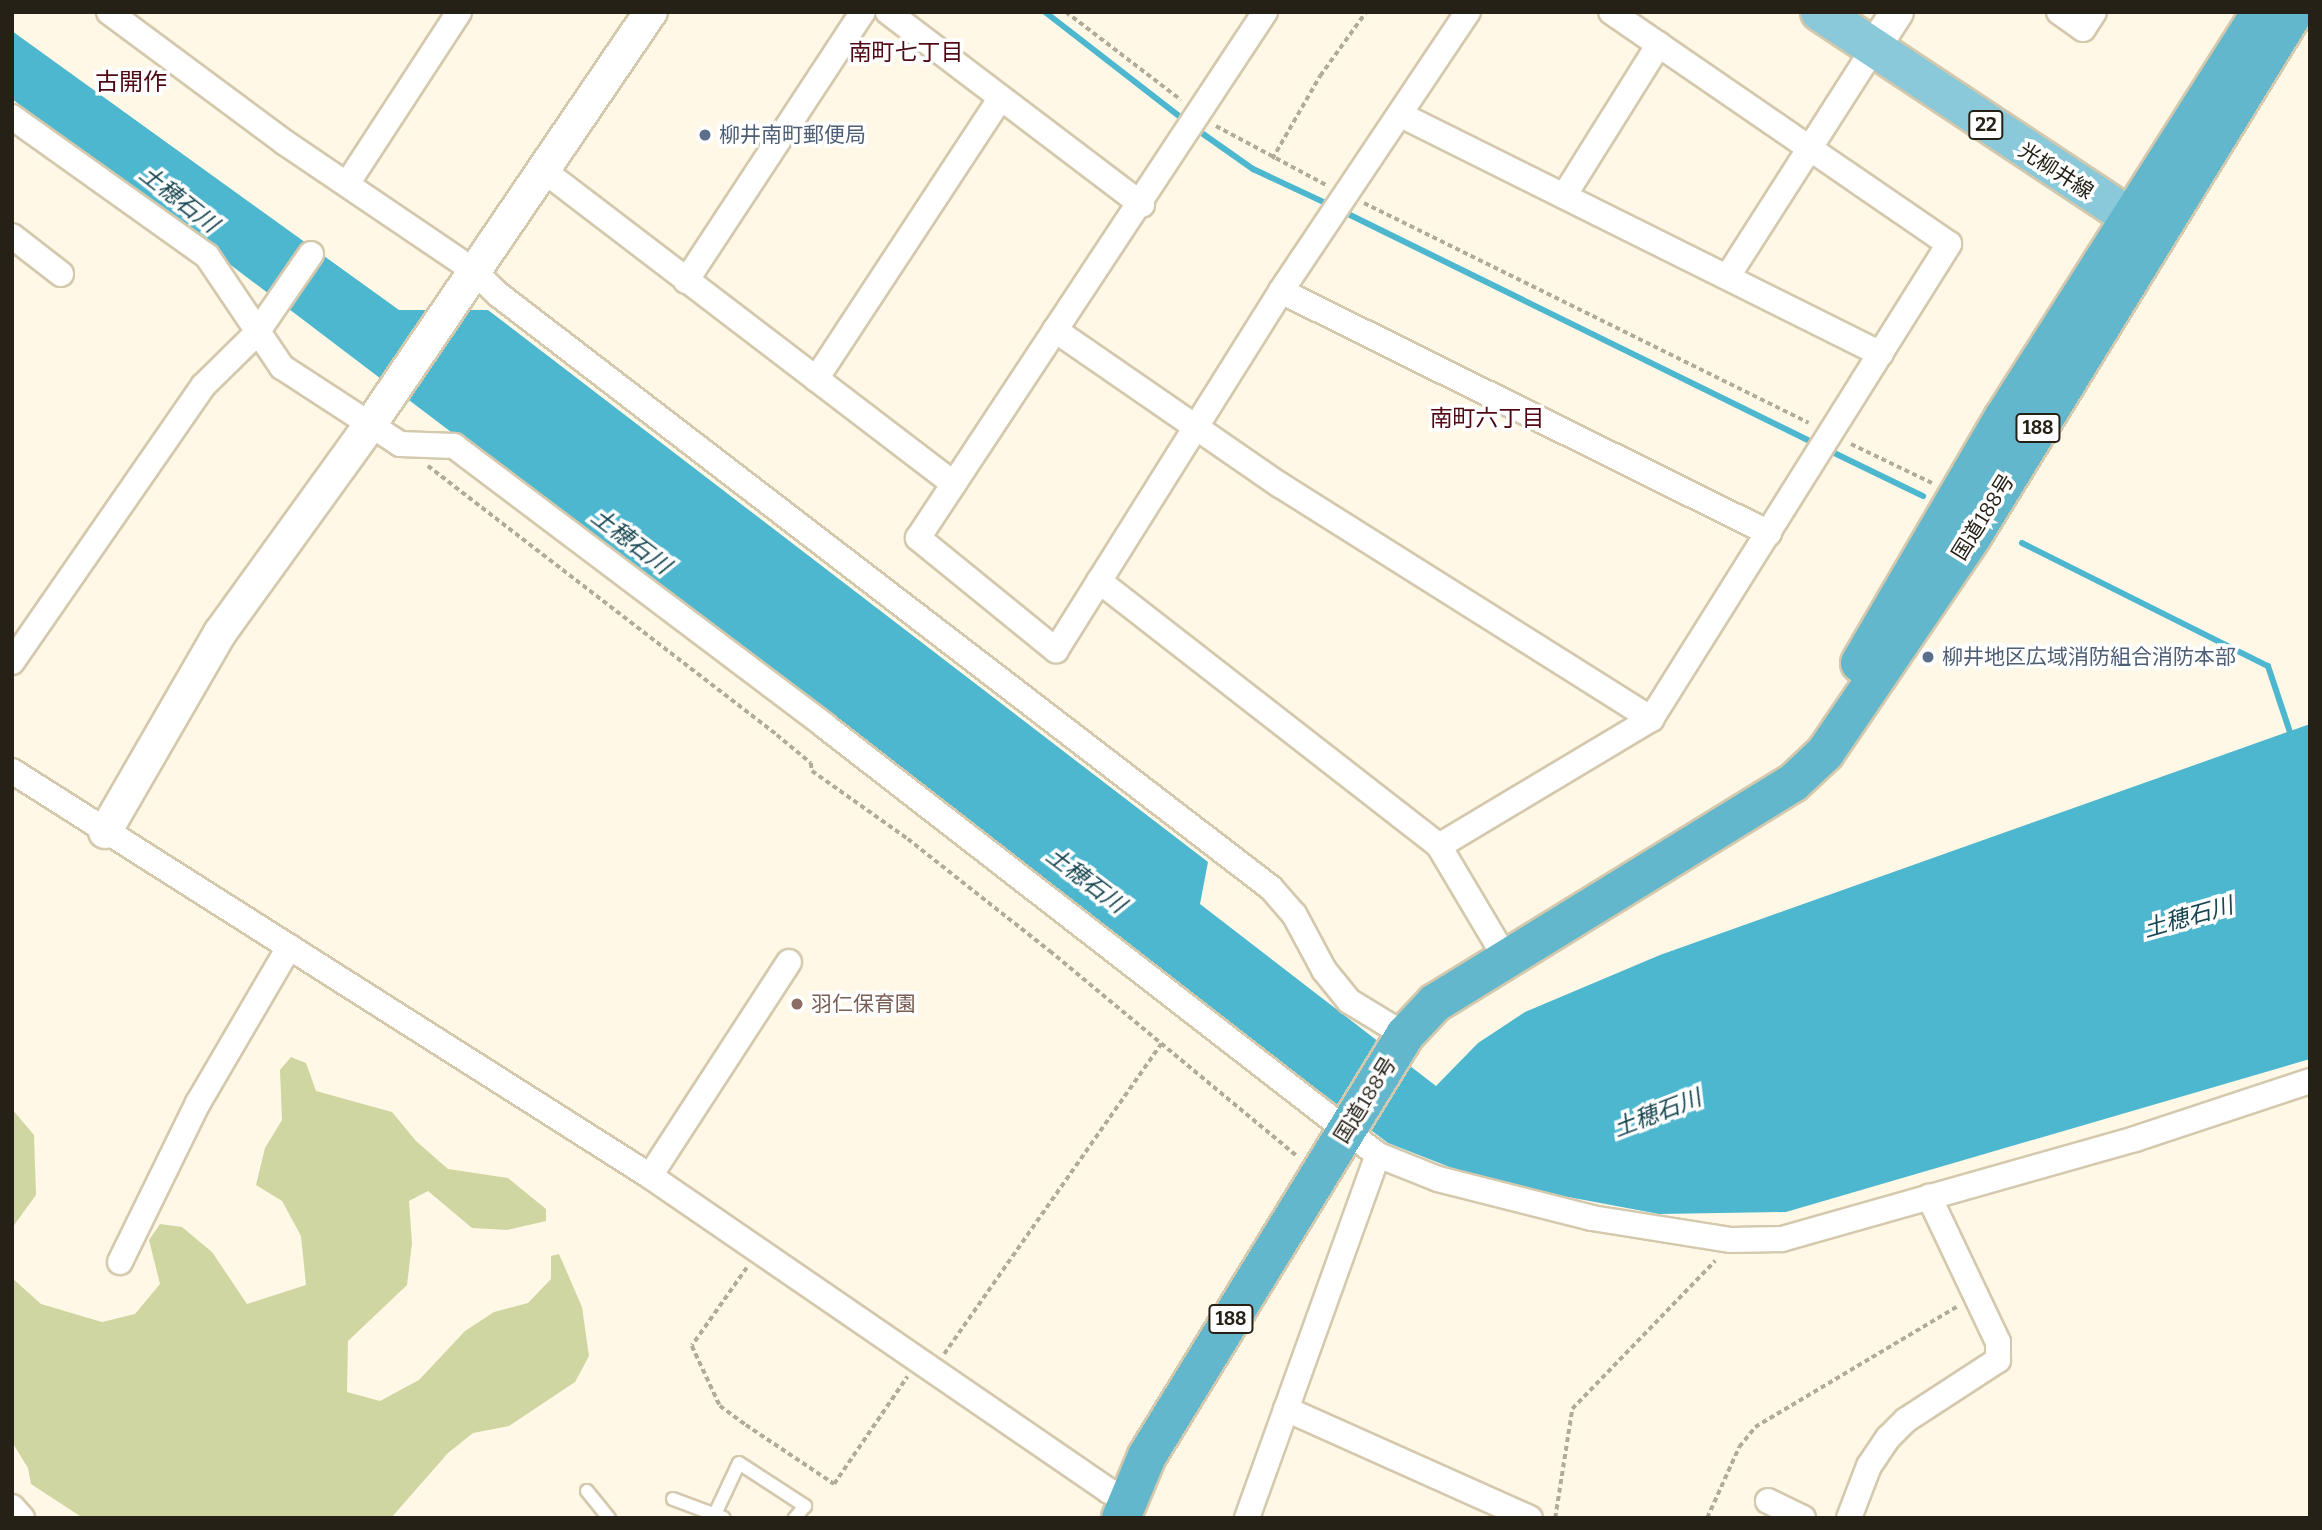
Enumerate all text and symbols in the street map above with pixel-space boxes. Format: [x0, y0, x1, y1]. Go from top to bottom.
district label: 南町七丁目 [849, 38, 963, 66]
district label: 古開作 [95, 69, 167, 97]
road number: 22 [1967, 110, 2005, 140]
place label: 柳井南町郵便局 [719, 122, 866, 148]
marker: 柳井南町郵便局 [697, 127, 713, 143]
street label: 光柳井線 [2014, 138, 2098, 204]
water label: 土穂石川 [134, 160, 224, 238]
district label: 南町六丁目 [1430, 404, 1544, 432]
road number: 188 [2015, 412, 2061, 444]
street label: 国道188号 [1947, 469, 2019, 565]
water label: 土穂石川 [586, 502, 676, 580]
place label: 柳井地区広域消防組合消防本部 [1942, 644, 2236, 670]
marker: 柳井地区広域消防組合消防本部 [1920, 649, 1936, 665]
water label: 土穂石川 [1041, 841, 1131, 919]
water label: 土穂石川 [2140, 891, 2236, 943]
place label: 羽仁保育園 [811, 991, 916, 1017]
marker: 羽仁保育園 [789, 996, 805, 1012]
street label: 国道188号 [1329, 1052, 1401, 1148]
water label: 土穂石川 [1609, 1084, 1705, 1142]
road number: 188 [1208, 1303, 1254, 1334]

